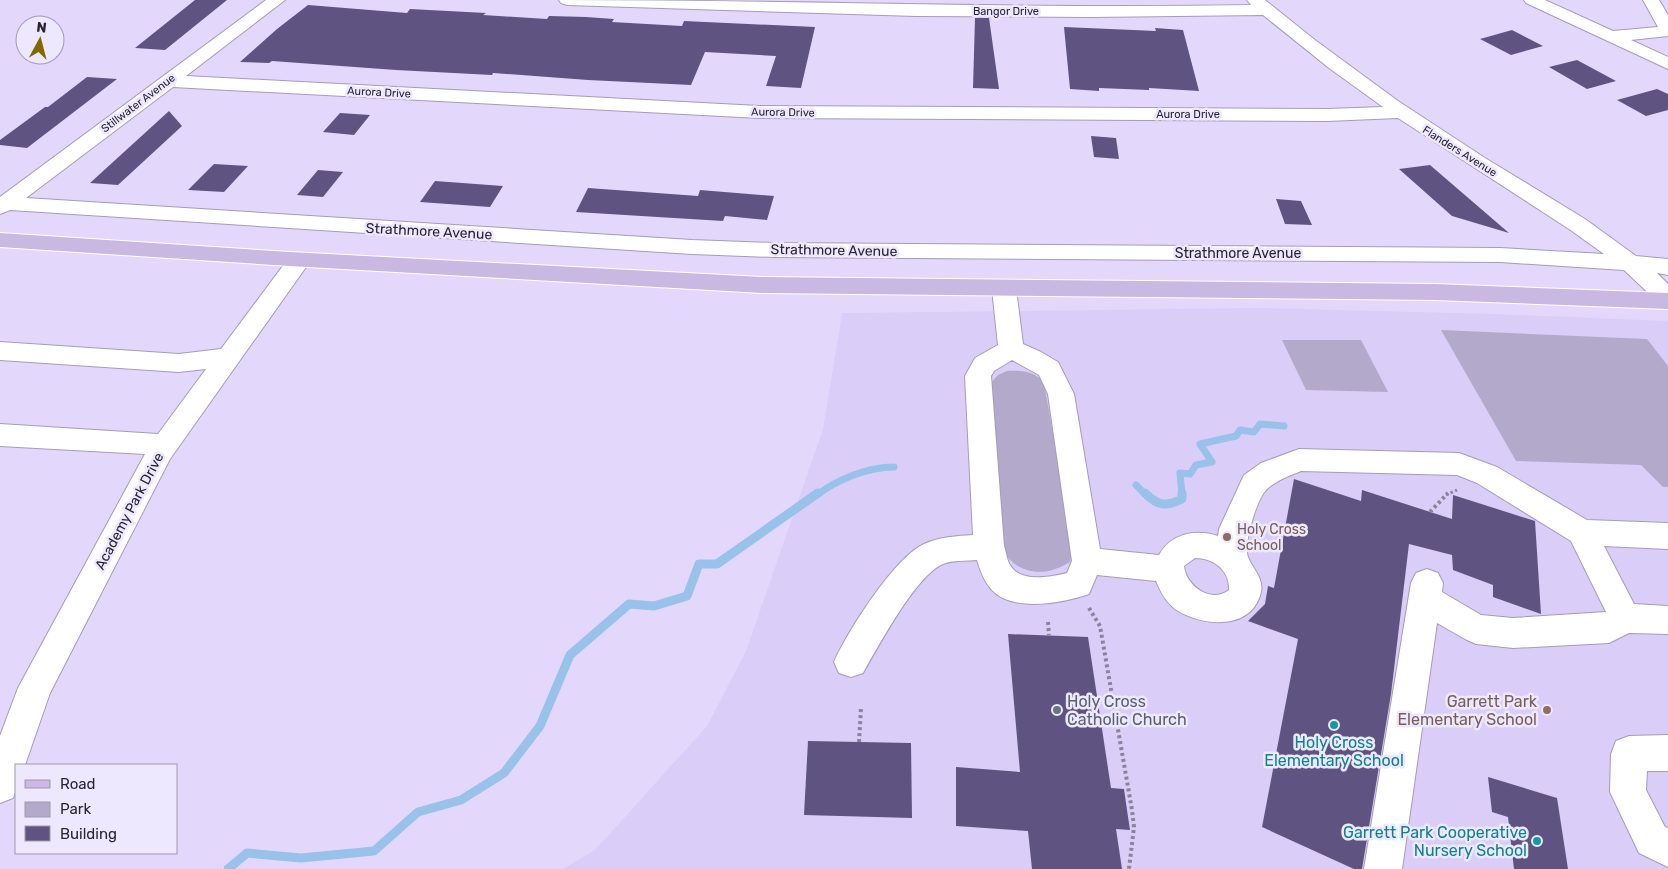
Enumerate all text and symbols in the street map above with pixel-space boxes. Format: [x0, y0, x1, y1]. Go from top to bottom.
street label: Bangor Drive [973, 5, 1039, 18]
north arrow [15, 15, 65, 65]
text: N [35, 19, 48, 37]
street label: Stillwater Avenue [99, 71, 178, 135]
street label: Aurora Drive [347, 84, 411, 101]
street label: Aurora Drive [751, 105, 815, 120]
street label: Aurora Drive [1156, 108, 1220, 121]
street label: Flanders Avenue [1420, 123, 1499, 180]
street label: Strathmore Avenue [365, 220, 493, 243]
street label: Strathmore Avenue [771, 241, 898, 260]
street label: Strathmore Avenue [1175, 245, 1301, 262]
street label: Academy Park Drive [91, 450, 168, 573]
place label: Holy Cross School [1237, 521, 1306, 554]
marker: Holy Cross School [1221, 531, 1233, 543]
place label: Holy Cross Catholic Church [1067, 692, 1187, 729]
place label: Garrett Park Elementary School [1397, 692, 1538, 729]
marker: Holy Cross Catholic Church [1051, 704, 1063, 716]
marker: Garrett Park Elementary School [1541, 704, 1553, 716]
marker: Holy Cross Elementary School [1328, 719, 1340, 731]
place label: Holy Cross Elementary School [1264, 733, 1404, 770]
legend [15, 764, 178, 854]
text: Road [60, 775, 96, 793]
text: Park [60, 800, 91, 818]
place label: Garrett Park Cooperative Nursery School [1343, 823, 1527, 860]
text: Building [60, 825, 117, 843]
marker: Garrett Park Cooperative Nursery School [1531, 835, 1543, 847]

